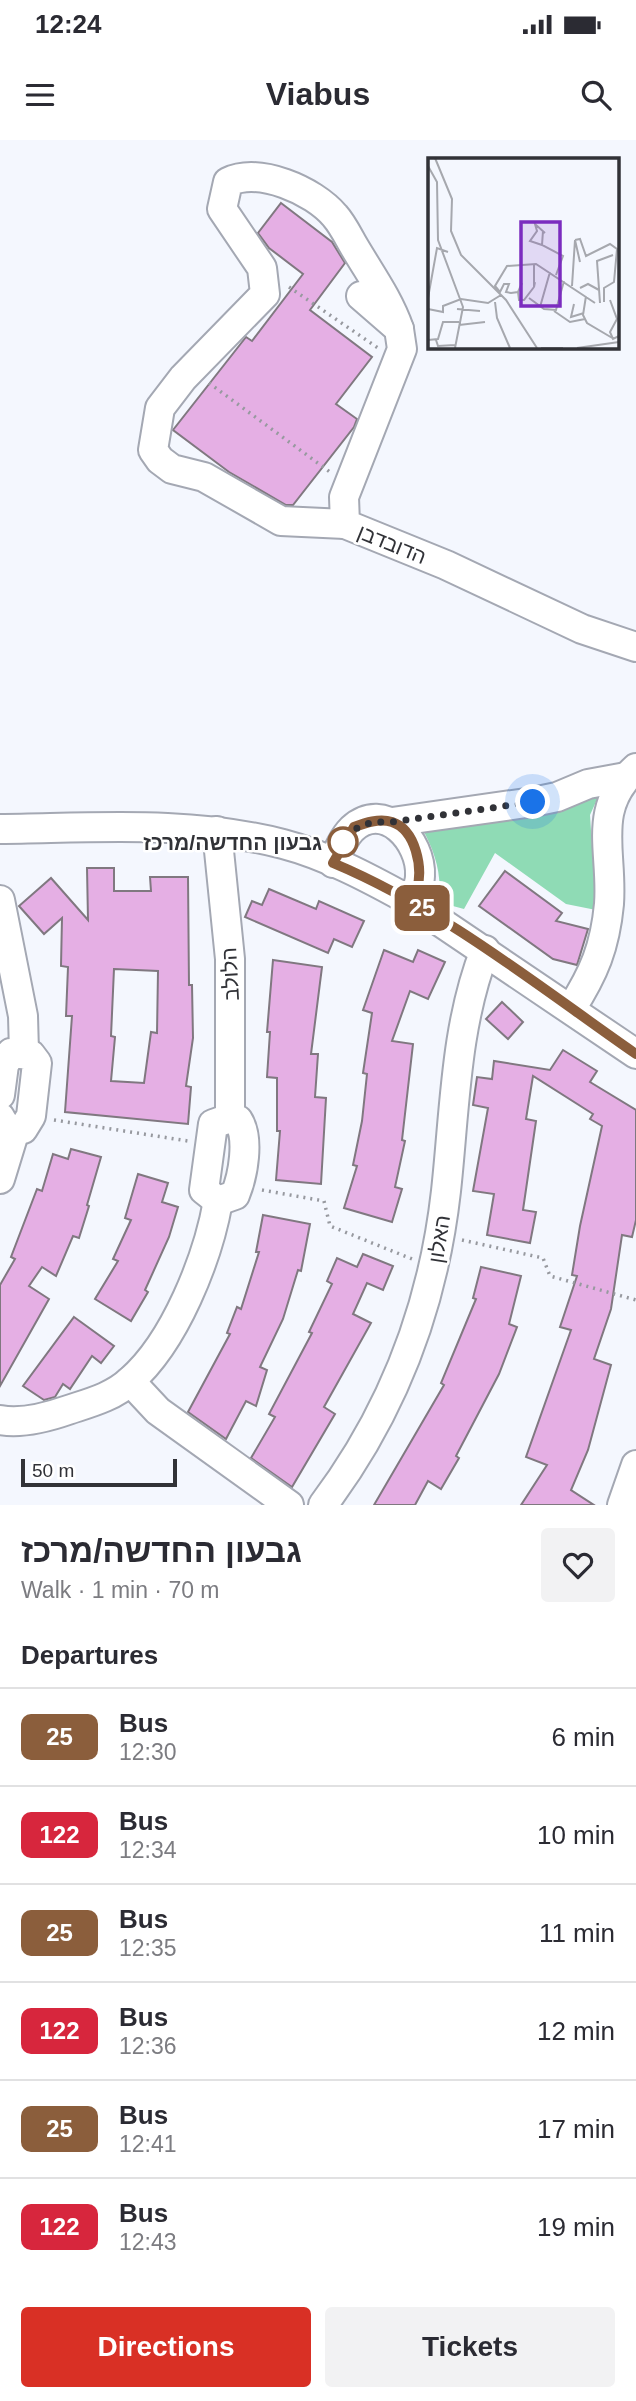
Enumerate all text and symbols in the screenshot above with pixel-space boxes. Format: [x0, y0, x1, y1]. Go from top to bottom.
text: 12:24 [35, 9, 102, 39]
icon: menu [21, 76, 59, 114]
text: Viabus [266, 76, 370, 112]
icon: search [577, 76, 615, 114]
inset map [428, 158, 618, 348]
street label: הדובדבן [354, 520, 430, 568]
your location [515, 784, 550, 819]
marker: גבעון החדשה/מרכז [328, 827, 358, 857]
place label: גבעון החדשה/מרכז [143, 831, 322, 854]
line badge: 25 [390, 885, 453, 931]
text: 25 [409, 894, 435, 921]
street label: הלולב [217, 947, 243, 1001]
street label: האלון [424, 1213, 454, 1265]
scale bar [21, 1456, 177, 1488]
text: 50 m [32, 1460, 74, 1481]
button: heart [541, 1528, 615, 1602]
text: גבעון החדשה/מרכז [21, 1532, 302, 1569]
text: Walk · 1 min · 70 m [21, 1577, 220, 1603]
text: Departures [21, 1640, 158, 1670]
text: Bus [119, 1708, 168, 1738]
text: 6 min [551, 1722, 615, 1752]
text: 25 [46, 1723, 73, 1750]
text: 12:30 [119, 1739, 177, 1765]
text: Bus [119, 1806, 168, 1836]
text: 10 min [537, 1820, 615, 1850]
text: 122 [39, 1821, 80, 1848]
text: 12:34 [119, 1837, 177, 1863]
text: Bus [119, 1904, 168, 1934]
text: 11 min [539, 1918, 615, 1948]
text: 25 [46, 1919, 73, 1946]
text: 12:35 [119, 1935, 177, 1961]
text: Bus [119, 2002, 168, 2032]
text: 12 min [537, 2016, 615, 2046]
text: 122 [39, 2017, 80, 2044]
text: 12:36 [119, 2033, 177, 2059]
text: Bus [119, 2100, 168, 2130]
text: 17 min [537, 2114, 615, 2144]
text: 25 [46, 2115, 73, 2142]
text: 12:41 [119, 2131, 177, 2157]
text: Bus [119, 2198, 168, 2228]
text: 19 min [537, 2212, 615, 2242]
text: 122 [39, 2213, 80, 2240]
text: 12:43 [119, 2229, 177, 2255]
button: Directions [21, 2307, 311, 2387]
button: Tickets [325, 2307, 615, 2387]

